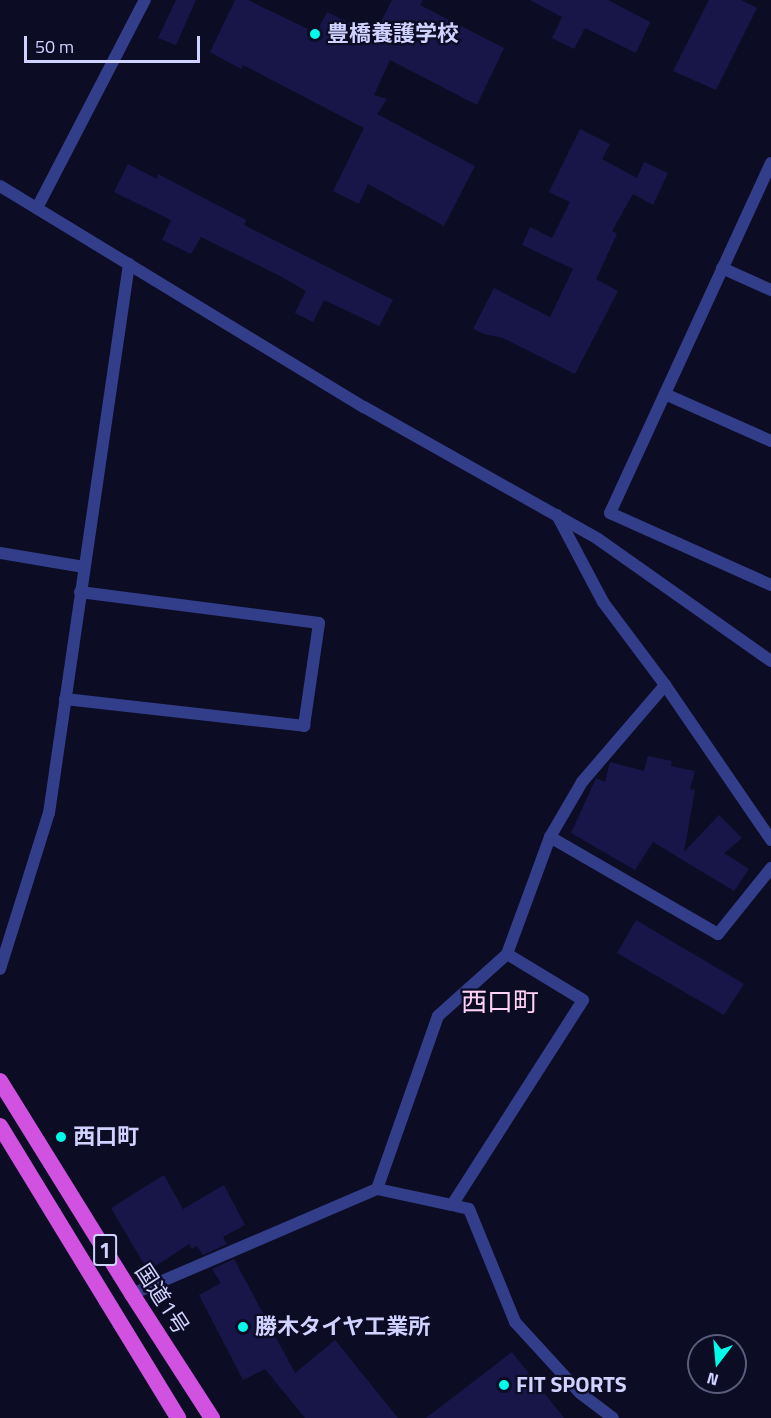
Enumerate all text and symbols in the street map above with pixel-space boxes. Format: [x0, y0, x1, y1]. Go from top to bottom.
place label: 豊橋養護学校 [327, 21, 459, 47]
scale bar [27, 24, 202, 62]
marker: 豊橋養護学校 [308, 27, 322, 41]
text: 50 m [35, 33, 74, 60]
district label: 西口町 [461, 986, 539, 1018]
place label: 西口町 [73, 1124, 139, 1150]
marker: 西口町 [54, 1130, 68, 1144]
road number: 1 [93, 1232, 117, 1268]
street label: 国道1号 [130, 1259, 194, 1339]
place label: 勝木タイヤ工業所 [255, 1314, 431, 1340]
marker: 勝木タイヤ工業所 [236, 1320, 250, 1334]
north arrow [687, 1334, 747, 1394]
text: N [704, 1366, 721, 1392]
place label: FIT SPORTS [516, 1372, 627, 1398]
marker: FIT SPORTS [497, 1378, 511, 1392]

